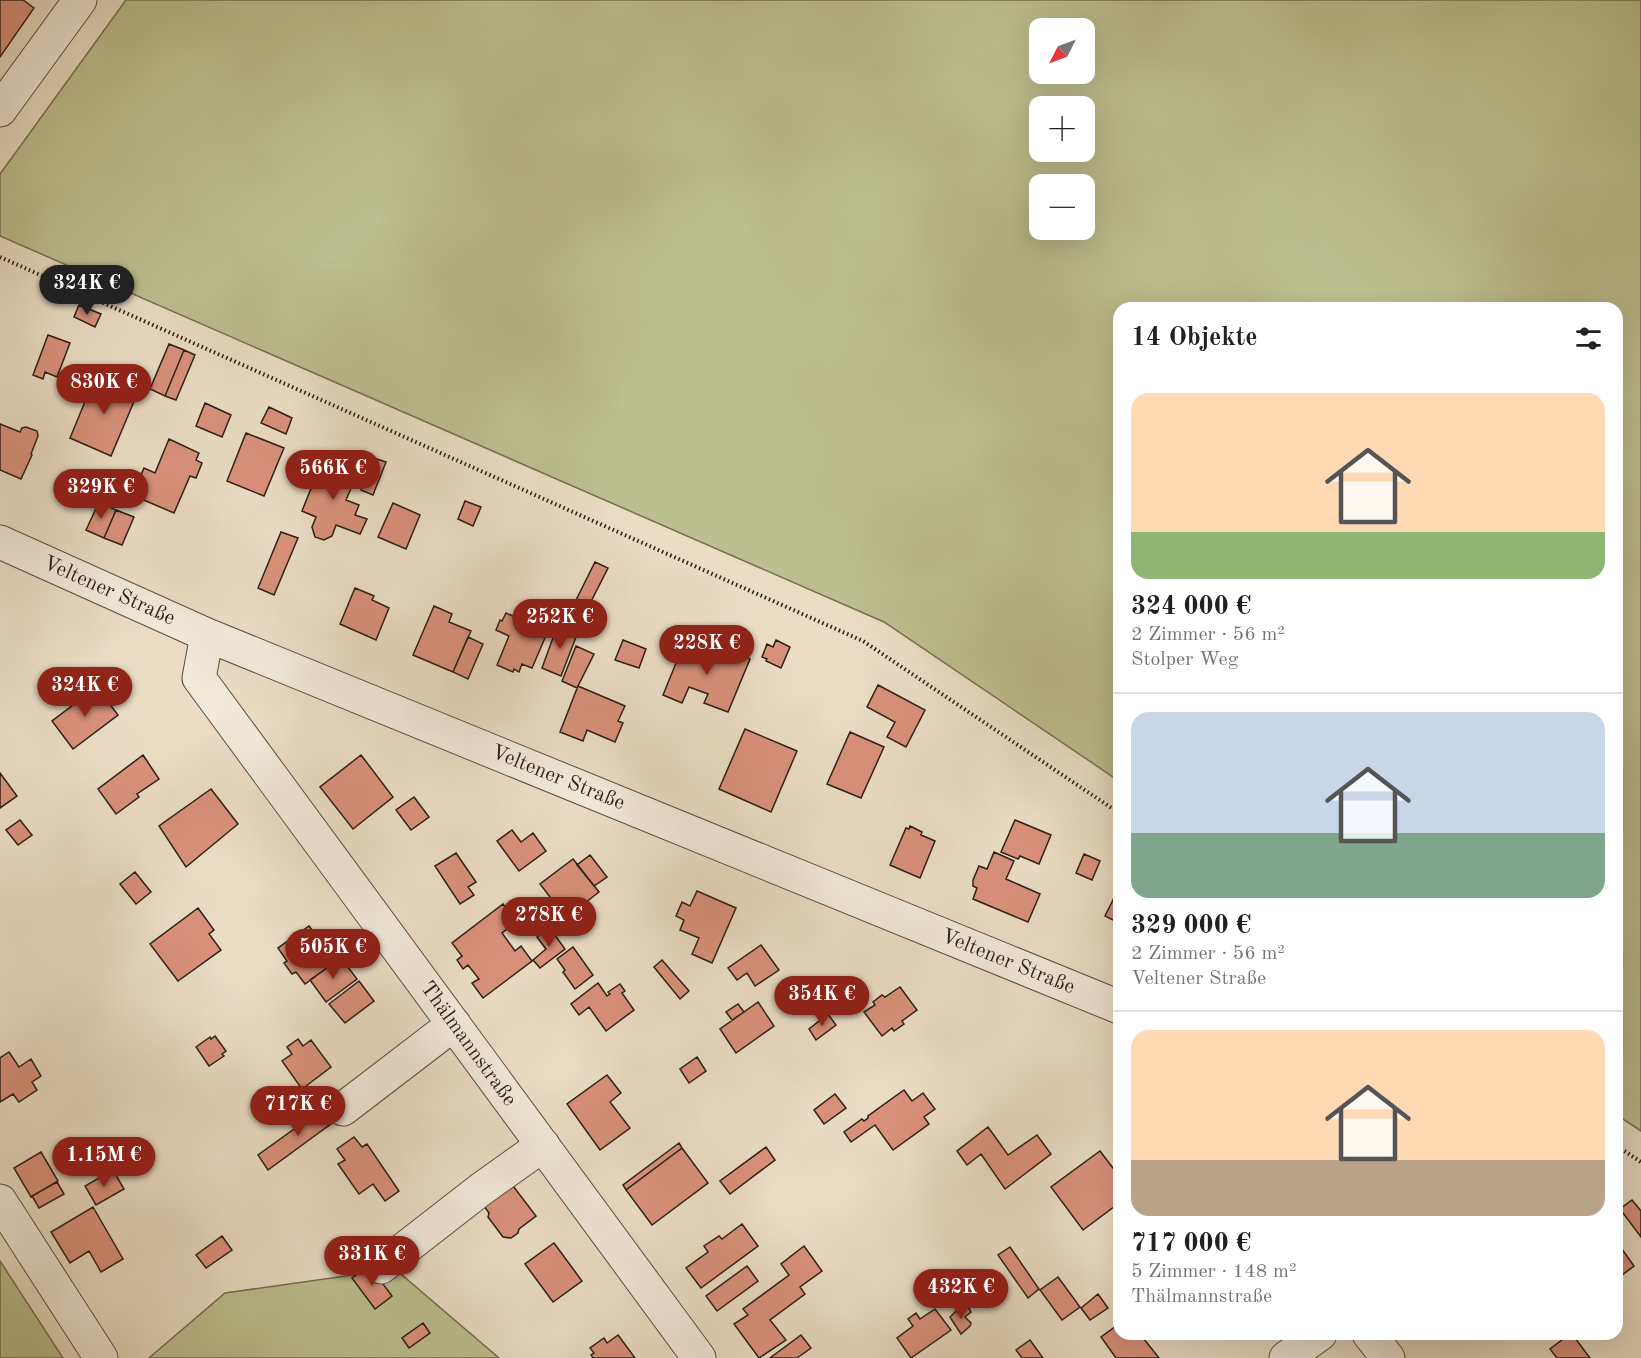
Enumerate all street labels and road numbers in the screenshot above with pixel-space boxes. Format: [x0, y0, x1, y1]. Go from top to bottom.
street label: Veltener Straße [40, 553, 178, 629]
street label: Veltener Straße [488, 742, 628, 814]
street label: Veltener Straße [938, 926, 1078, 998]
street label: Thälmannstraße [416, 978, 520, 1110]

